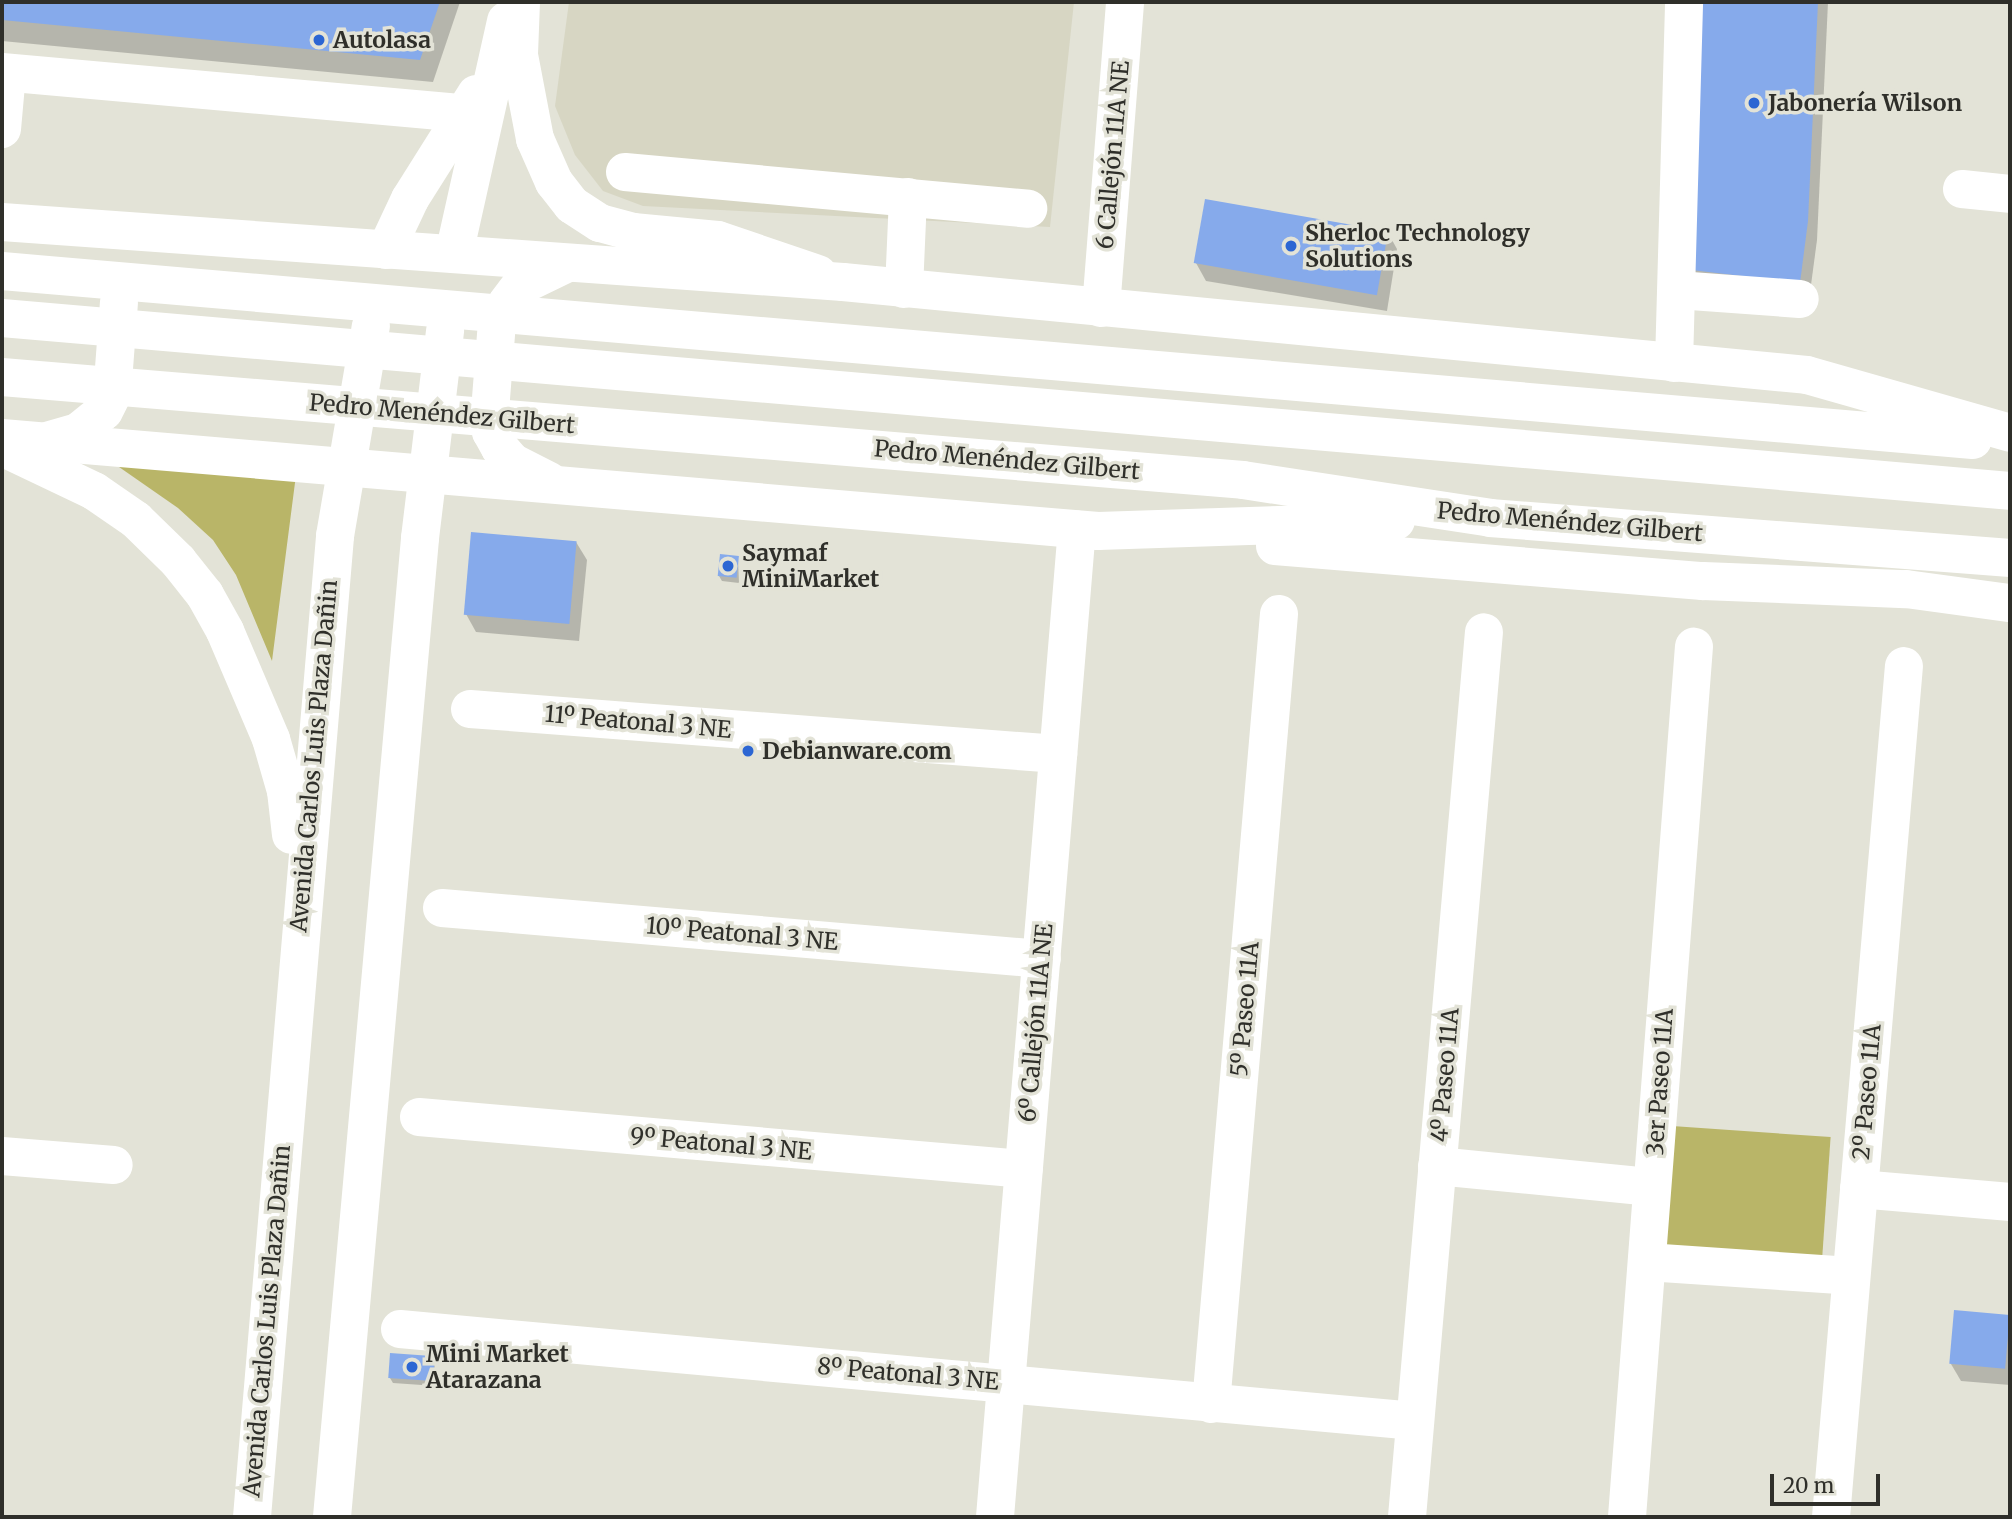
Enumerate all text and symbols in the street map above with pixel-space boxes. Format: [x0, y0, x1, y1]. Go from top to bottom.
place label: Autolasa [333, 26, 431, 54]
marker: Autolasa [311, 32, 327, 48]
street label: 6 Callejón 11A NE [1091, 60, 1135, 250]
place label: Jabonería Wilson [1768, 89, 1962, 117]
marker: Jabonería Wilson [1746, 95, 1762, 111]
place label: Sherloc Technology Solutions [1305, 219, 1530, 273]
marker: Sherloc Technology Solutions [1283, 238, 1299, 254]
street label: Pedro Menéndez Gilbert [308, 389, 576, 439]
street label: Pedro Menéndez Gilbert [873, 435, 1141, 485]
street label: Pedro Menéndez Gilbert [1436, 497, 1704, 547]
place label: Saymaf MiniMarket [742, 539, 879, 593]
marker: Saymaf MiniMarket [720, 558, 736, 574]
street label: Avenida Carlos Luis Plaza Dañin [285, 579, 343, 933]
street label: 11º Peatonal 3 NE [543, 700, 733, 744]
place label: Debianware.com [762, 737, 952, 765]
marker: Debianware.com [740, 743, 756, 759]
street label: 10º Peatonal 3 NE [645, 912, 839, 956]
street label: 6º Callejón 11A NE [1014, 923, 1058, 1123]
street label: 5º Paseo 11A [1225, 940, 1265, 1078]
street label: 4º Paseo 11A [1425, 1007, 1465, 1143]
street label: 3er Paseo 11A [1641, 1008, 1679, 1156]
street label: 2º Paseo 11A [1847, 1023, 1887, 1161]
street label: 9º Peatonal 3 NE [629, 1122, 813, 1166]
street label: Avenida Carlos Luis Plaza Dañin [238, 1144, 296, 1498]
place label: Mini Market Atarazana [426, 1340, 569, 1394]
street label: 8º Peatonal 3 NE [816, 1352, 1000, 1396]
marker: Mini Market Atarazana [404, 1359, 420, 1375]
scale bar [1774, 1460, 1884, 1504]
text: 20 m [1783, 1472, 1834, 1499]

